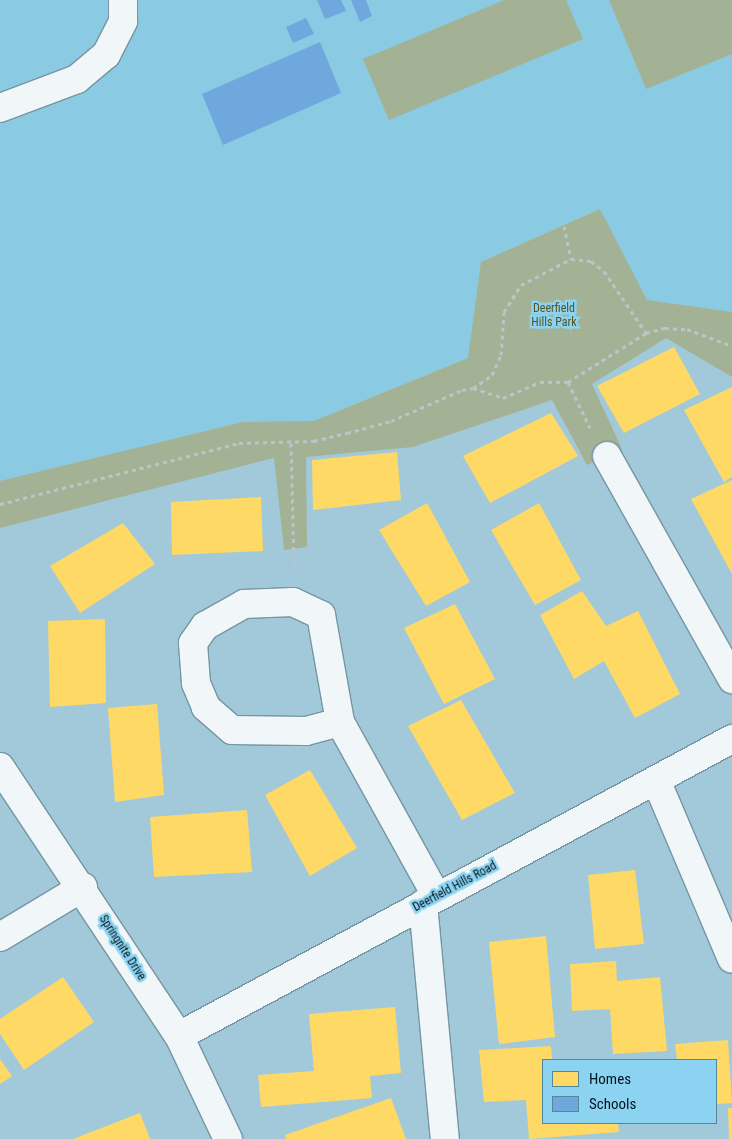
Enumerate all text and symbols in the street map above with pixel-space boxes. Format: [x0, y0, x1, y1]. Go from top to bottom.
park label: Deerfield Hills Park [531, 302, 577, 330]
street label: Deerfield Hills Road [411, 859, 499, 915]
street label: Springnite Drive [96, 913, 148, 983]
legend [542, 1059, 717, 1124]
text: Homes [589, 1070, 631, 1088]
text: Schools [589, 1095, 636, 1113]

